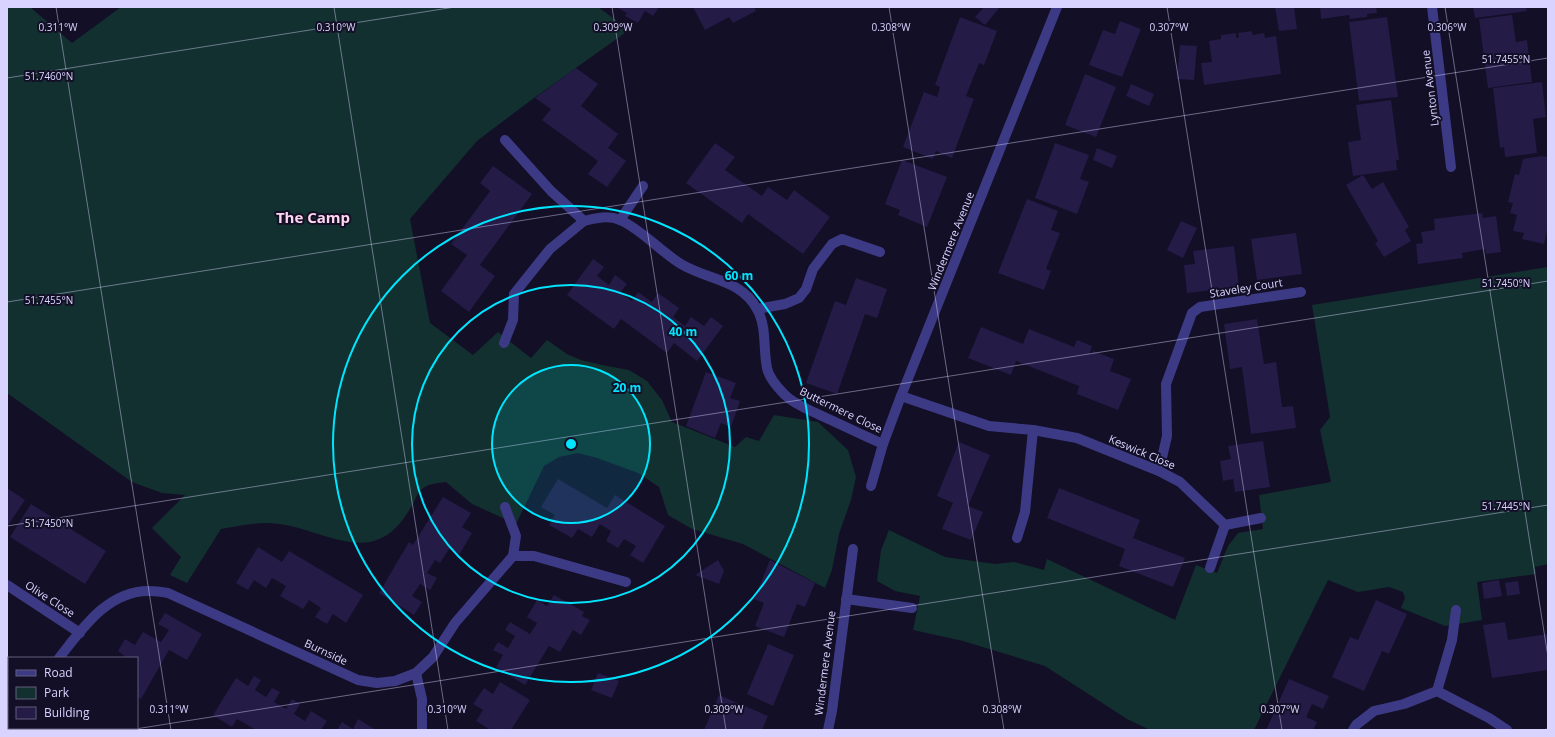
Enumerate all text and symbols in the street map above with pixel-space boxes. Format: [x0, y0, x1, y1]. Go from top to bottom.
text: 0.311°W [38, 20, 78, 34]
text: 0.310°W [316, 20, 356, 34]
text: 0.309°W [593, 20, 633, 34]
text: 0.308°W [871, 20, 911, 34]
text: 0.307°W [1149, 20, 1189, 34]
text: 0.306°W [1427, 20, 1467, 34]
street label: Lynton Avenue [1417, 49, 1442, 127]
text: 51.7455°N [1482, 52, 1530, 66]
text: 51.7460°N [25, 69, 73, 83]
street label: Windermere Avenue [924, 189, 977, 292]
district label: The Camp [276, 207, 350, 227]
text: 60 m [725, 267, 753, 284]
street label: Staveley Court [1208, 274, 1284, 301]
text: 51.7450°N [1482, 276, 1530, 290]
text: 51.7455°N [25, 293, 73, 307]
text: 40 m [669, 323, 697, 340]
text: 20 m [613, 379, 641, 396]
street label: Buttermere Close [797, 383, 885, 436]
street label: Keswick Close [1107, 431, 1178, 472]
centre of rings [564, 437, 578, 451]
text: 51.7445°N [1482, 499, 1530, 513]
text: 51.7450°N [25, 516, 73, 530]
street label: Olive Close [23, 577, 78, 620]
street label: Windermere Avenue [811, 610, 838, 716]
street label: Burnside [302, 635, 350, 668]
legend [8, 657, 138, 729]
text: Road [44, 664, 73, 681]
text: Park [44, 684, 70, 701]
text: 0.311°W [149, 702, 189, 716]
text: 0.310°W [427, 702, 467, 716]
text: 0.309°W [704, 702, 744, 716]
text: 0.308°W [982, 702, 1022, 716]
text: 0.307°W [1260, 702, 1300, 716]
text: Building [44, 704, 90, 721]

